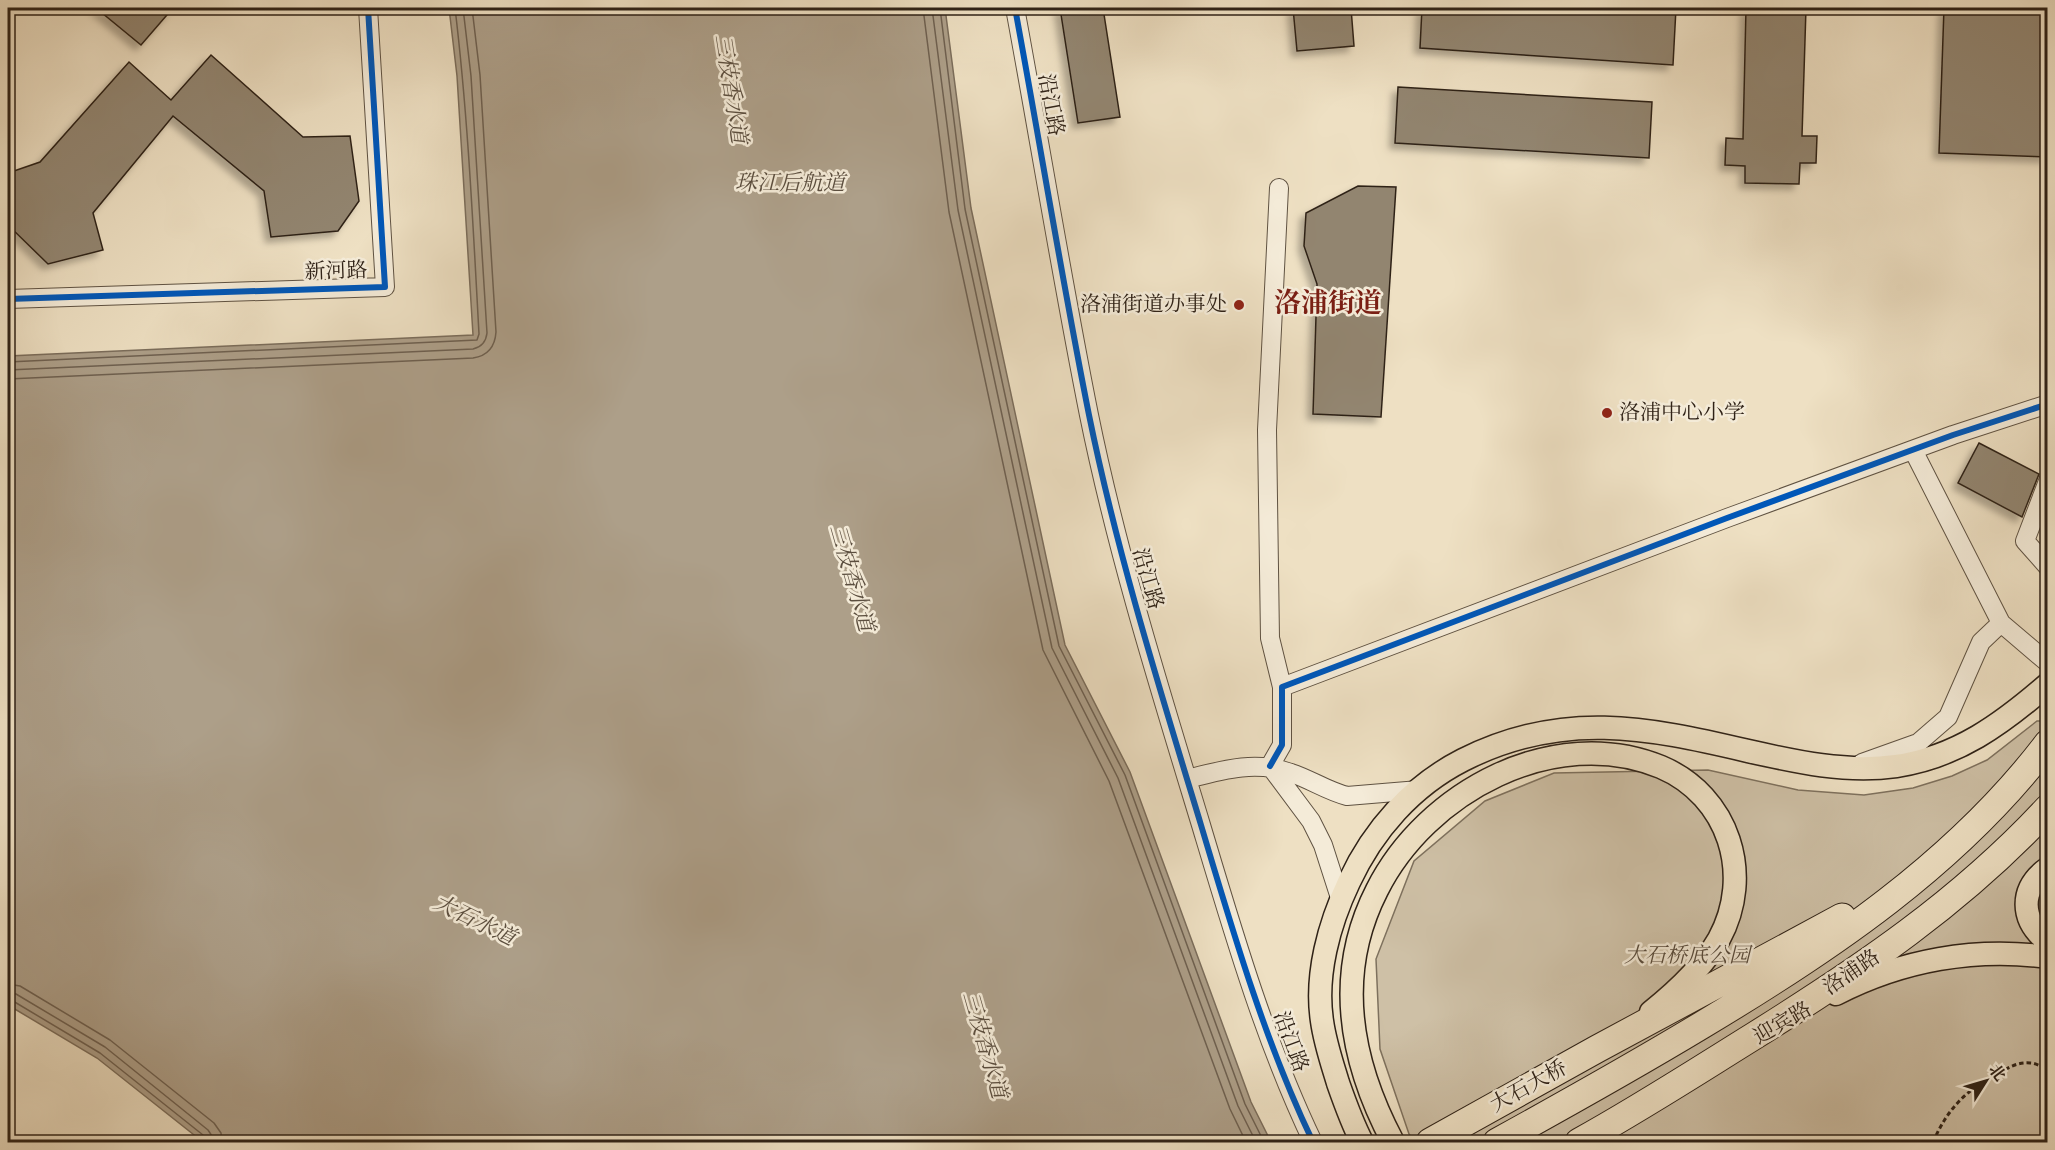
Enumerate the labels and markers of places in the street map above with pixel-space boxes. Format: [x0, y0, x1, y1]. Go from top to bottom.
place label: 洛浦街道办事处 [1080, 293, 1227, 316]
marker: 洛浦街道办事处 [1232, 298, 1246, 312]
place label: 洛浦中心小学 [1619, 401, 1745, 424]
marker: 洛浦中心小学 [1600, 406, 1614, 420]

